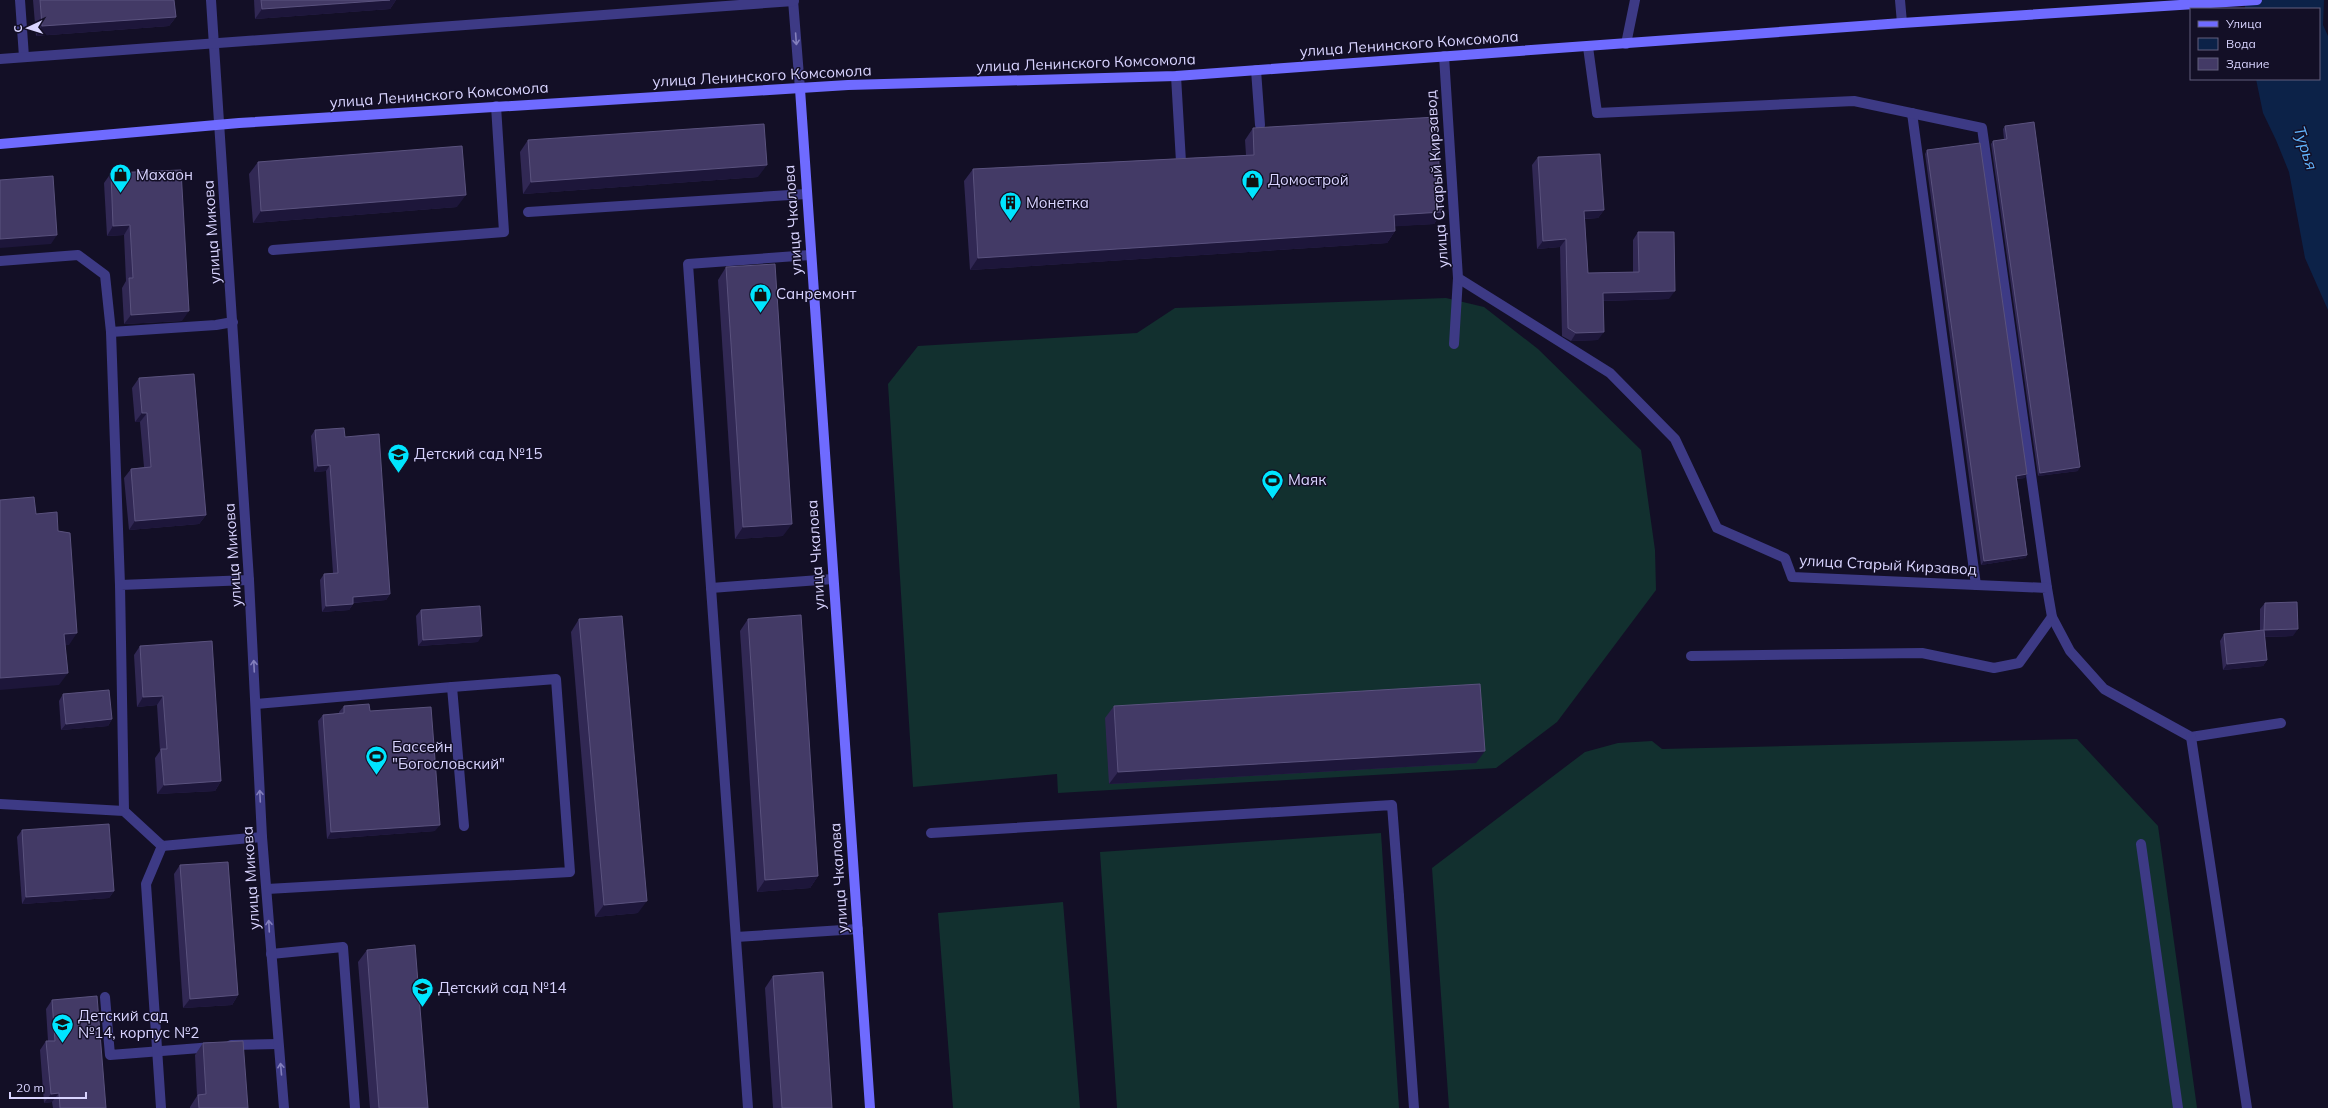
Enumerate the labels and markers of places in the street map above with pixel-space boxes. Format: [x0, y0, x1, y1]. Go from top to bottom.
shop icon: Махаон [108, 162, 134, 195]
place label: Махаон [136, 165, 193, 184]
shop icon: Домострой [1239, 167, 1265, 200]
place label: Домострой [1268, 170, 1349, 189]
building icon: Монетка [998, 190, 1024, 223]
place label: Монетка [1026, 193, 1089, 212]
shop icon: Санремонт [747, 281, 773, 314]
place label: Санремонт [776, 284, 856, 303]
school or university icon: Детский сад №15 [385, 441, 411, 474]
place label: Детский сад №15 [414, 444, 543, 463]
sports icon: Маяк [1259, 467, 1285, 500]
place label: Маяк [1288, 470, 1327, 489]
place label: Бассейн "Богословский" [392, 737, 505, 773]
sports icon: Бассейн "Богословский" [364, 743, 390, 776]
school or university icon: Детский сад №14 [410, 975, 436, 1008]
place label: Детский сад №14 [438, 978, 567, 997]
place label: Детский сад №14, корпус №2 [78, 1006, 199, 1042]
school or university icon: Детский сад №14, корпус №2 [49, 1012, 75, 1045]

